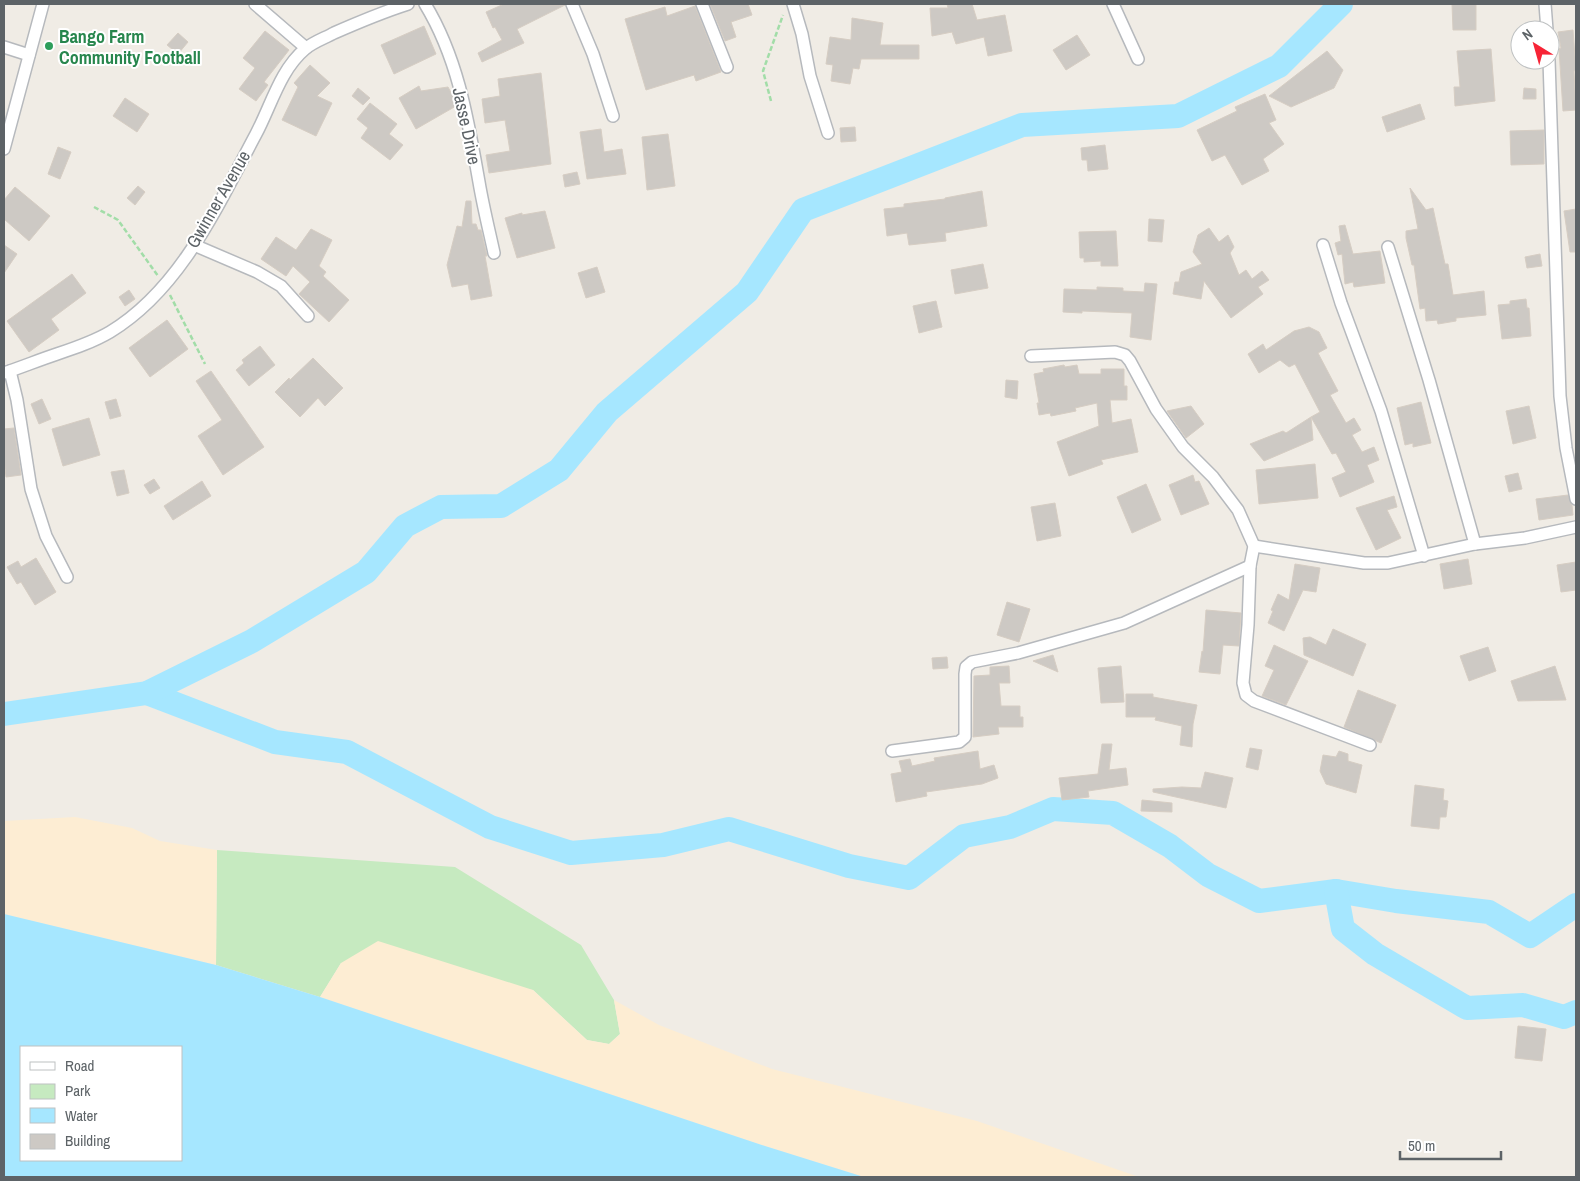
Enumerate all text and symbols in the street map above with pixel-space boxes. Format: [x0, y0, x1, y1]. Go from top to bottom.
north arrow [1510, 20, 1560, 70]
place label: Bango Farm Community Football [59, 24, 201, 70]
text: N [1518, 25, 1536, 44]
marker: Bango Farm Community Football [43, 40, 55, 52]
street label: Jasse Drive [447, 85, 487, 167]
street label: Gwinner Avenue [180, 146, 256, 252]
legend [20, 1046, 182, 1161]
text: Road [65, 1055, 94, 1076]
text: Park [65, 1080, 91, 1101]
text: Water [65, 1105, 97, 1126]
scale bar [1400, 1128, 1501, 1160]
text: Building [65, 1130, 110, 1151]
text: 50 m [1408, 1135, 1435, 1156]

